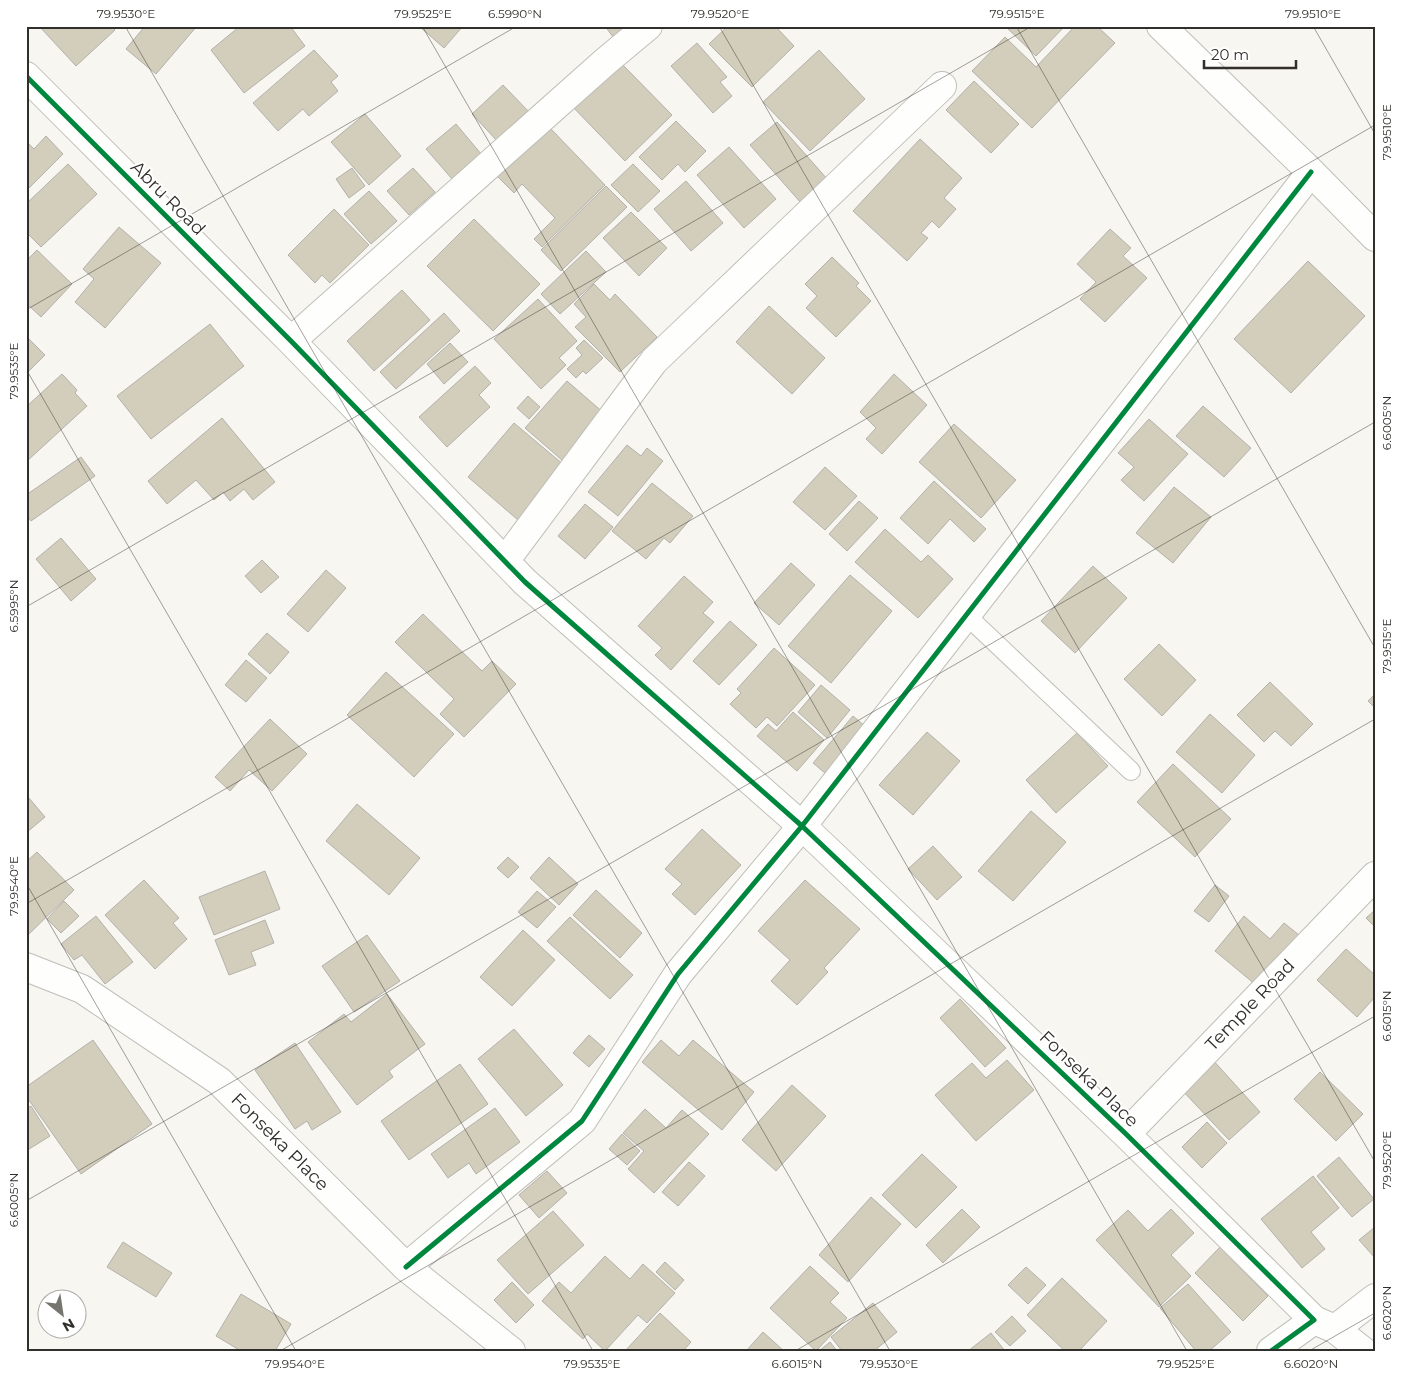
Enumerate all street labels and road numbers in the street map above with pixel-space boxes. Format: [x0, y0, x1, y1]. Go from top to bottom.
street label: Abru Road [126, 156, 210, 240]
street label: Temple Road [1201, 955, 1299, 1055]
street label: Fonseka Place [1035, 1026, 1143, 1132]
street label: Fonseka Place [226, 1088, 334, 1196]

